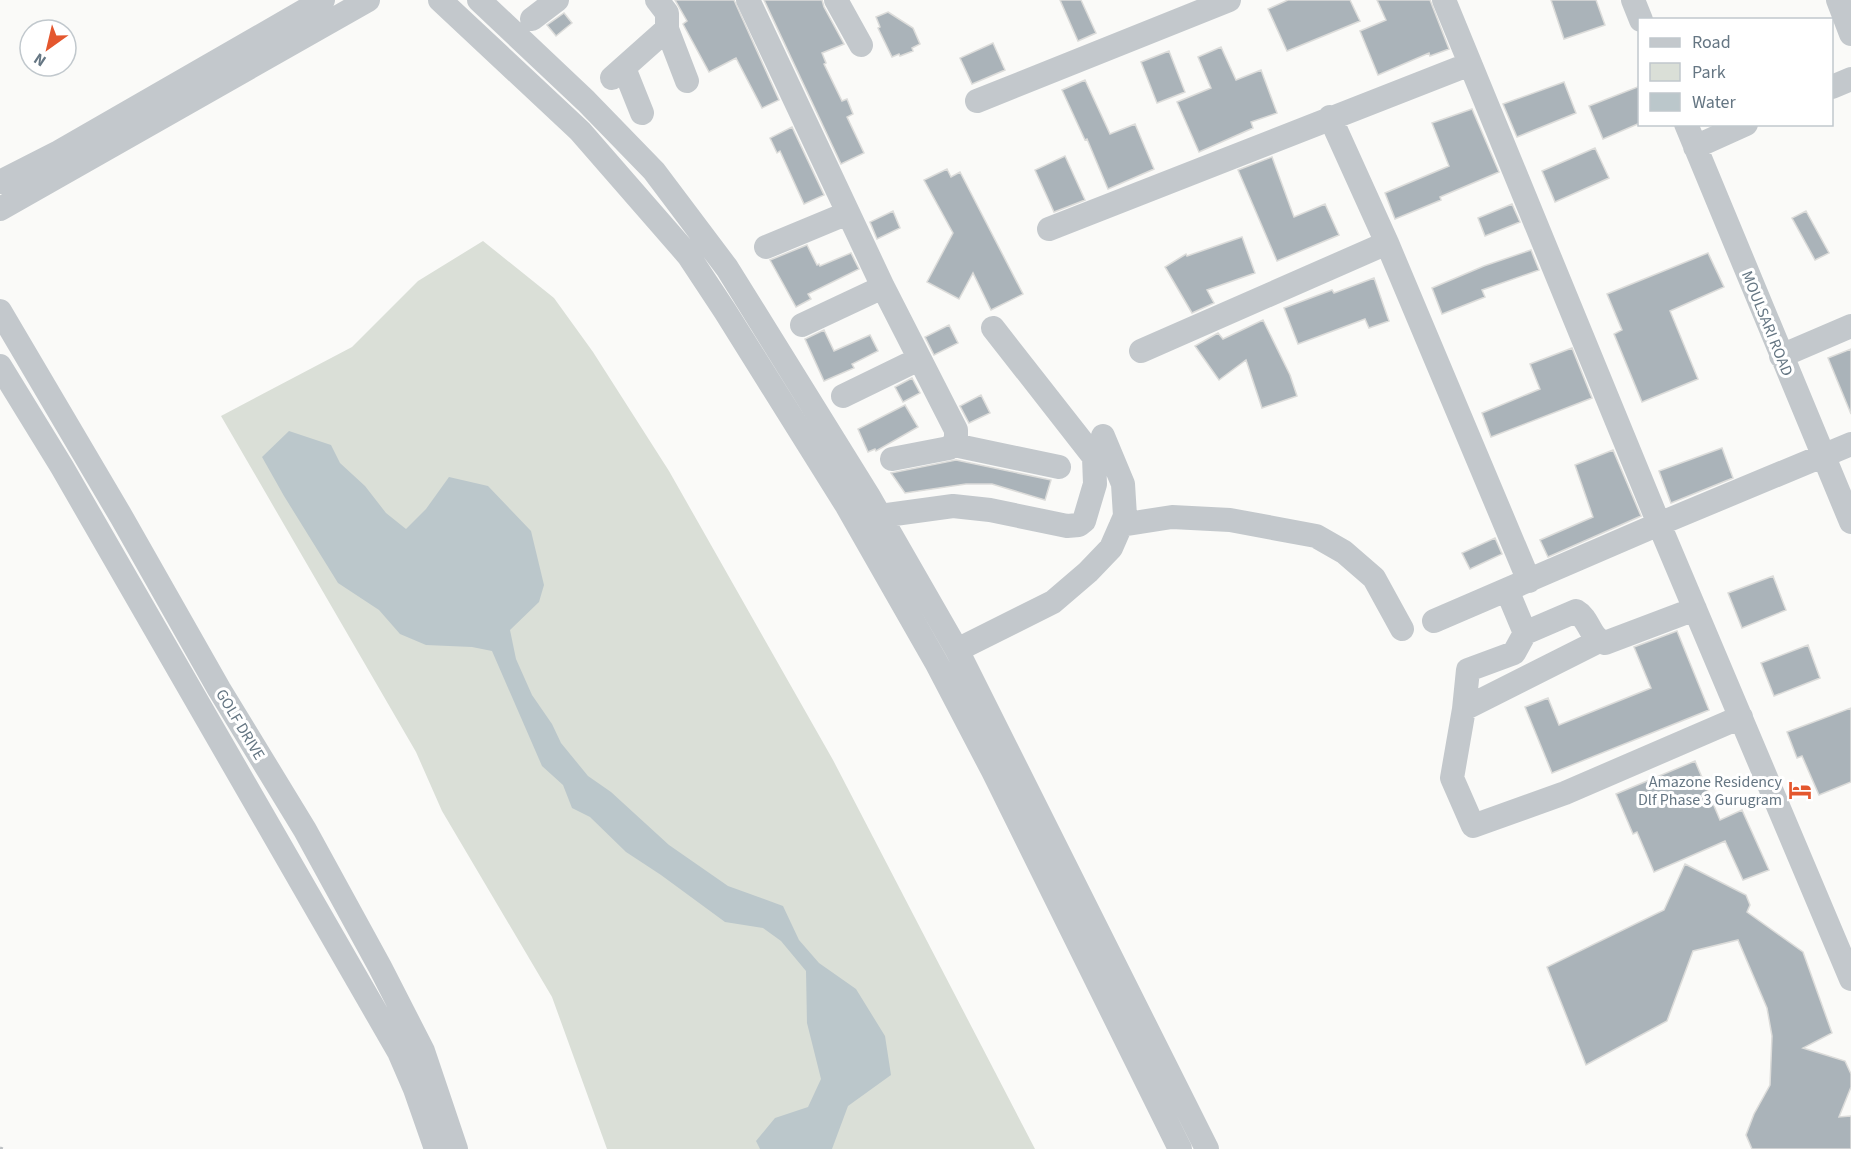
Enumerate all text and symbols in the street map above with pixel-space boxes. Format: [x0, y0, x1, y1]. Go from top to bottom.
north arrow [18, 18, 78, 78]
legend [1638, 18, 1833, 126]
text: Road [1692, 30, 1731, 55]
text: N [30, 48, 51, 72]
text: Park [1692, 60, 1726, 85]
text: Water [1692, 90, 1736, 115]
street label: MOULSARI ROAD [1736, 267, 1798, 379]
street label: GOLF DRIVE [210, 685, 270, 764]
place label: Amazone Residency Dlf Phase 3 Gurugram [1638, 771, 1783, 811]
hotel icon: Amazone Residency Dlf Phase 3 Gurugram [1787, 777, 1813, 803]

